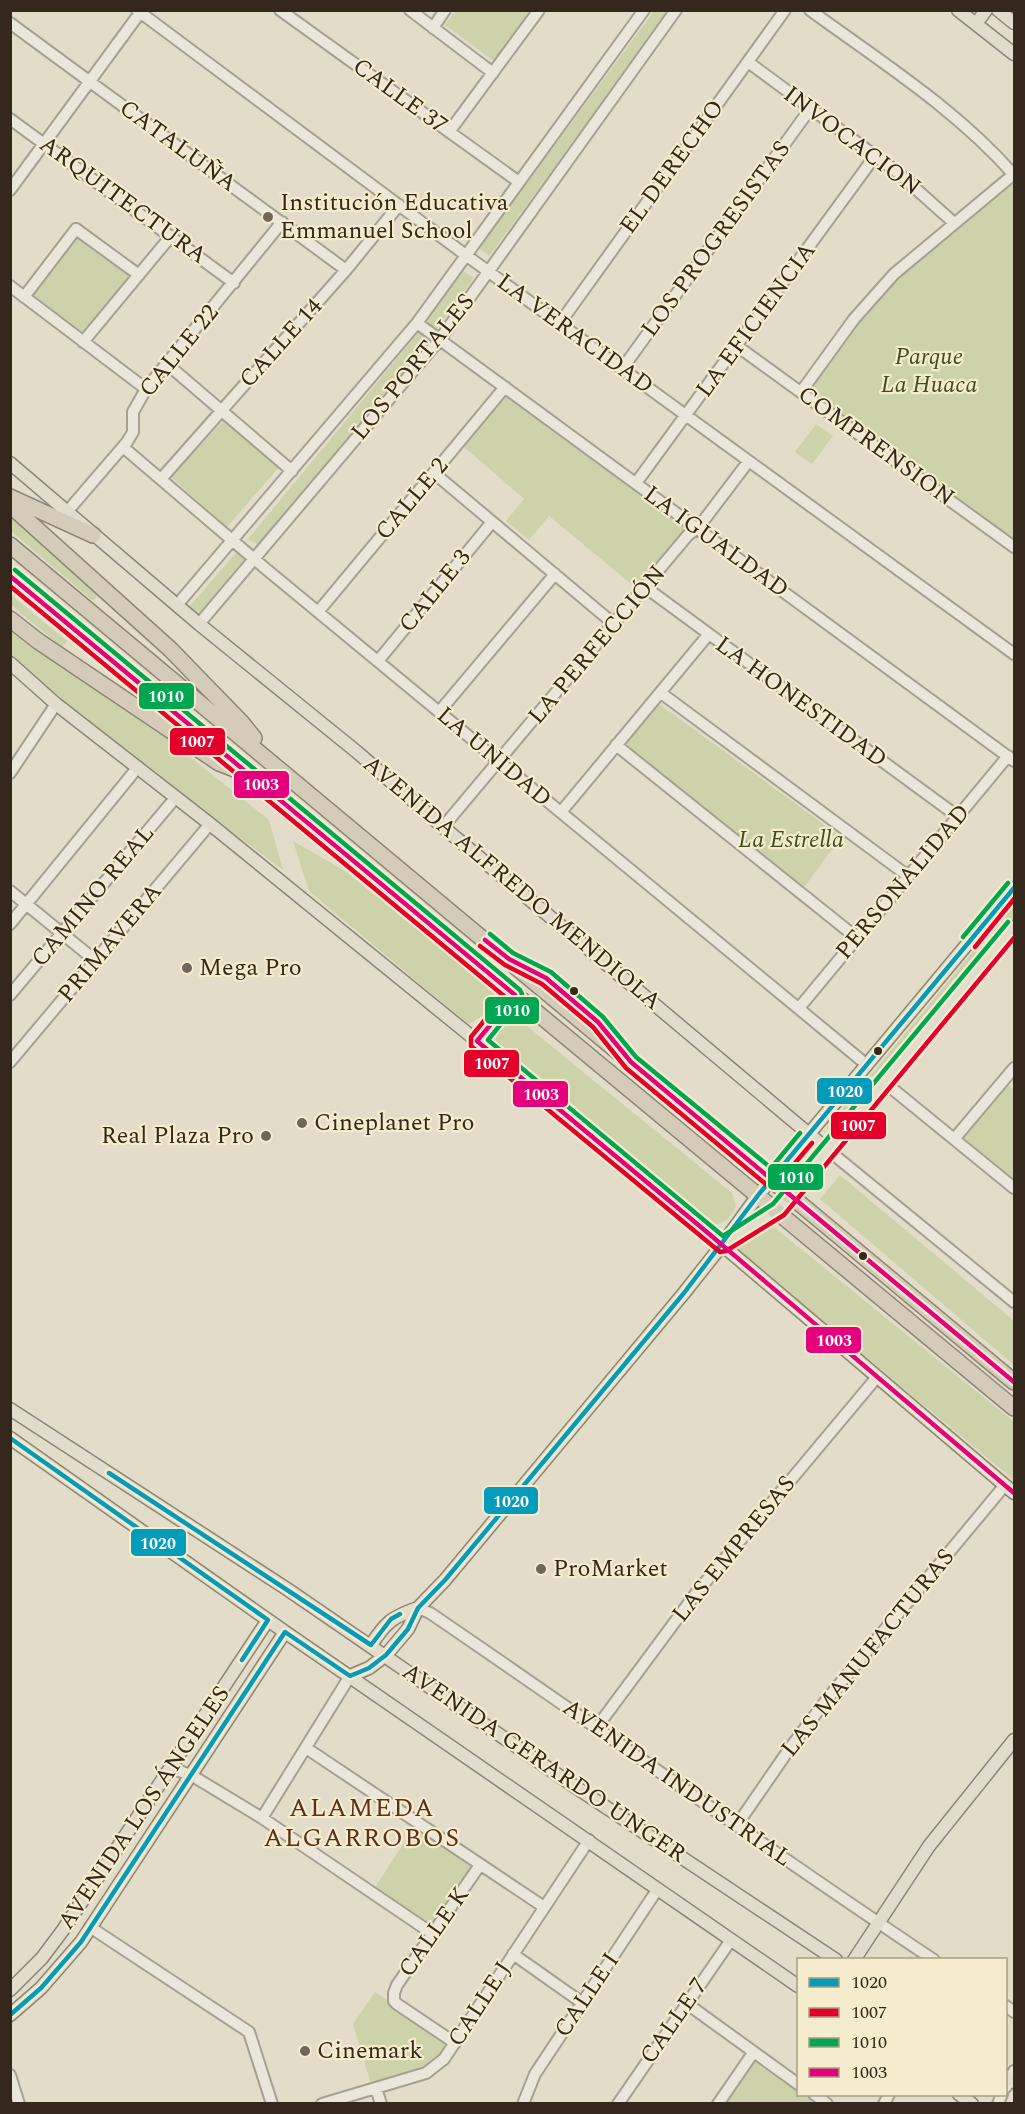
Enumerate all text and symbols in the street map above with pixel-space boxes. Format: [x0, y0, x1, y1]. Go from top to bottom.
street label: CALLE 37 [345, 49, 455, 143]
street label: INVOCACION [775, 77, 929, 205]
street label: CATALUÑA [112, 91, 244, 201]
street label: EL DERECHO [611, 92, 733, 242]
street label: ARQUITECTURA [32, 127, 214, 273]
street label: LOS PROGRESISTAS [632, 133, 800, 345]
place label: Institución Educativa Emmanuel School [280, 185, 509, 249]
marker: Institución Educativa Emmanuel School [261, 210, 275, 224]
street label: LA EFICIENCIA [687, 235, 825, 405]
street label: LA VERACIDAD [489, 265, 661, 403]
street label: LOS PORTALES [342, 286, 484, 448]
street label: CALLE 14 [231, 290, 331, 396]
street label: CALLE 22 [130, 297, 228, 405]
park label: Parque La Huaca [881, 339, 977, 403]
street label: COMPRENSION [790, 377, 962, 515]
street label: CALLE 2 [367, 450, 457, 548]
street label: LA IGUALDAD [636, 477, 796, 607]
street label: CALLE 3 [390, 541, 480, 641]
street label: LA PERFECCIÓN [519, 557, 675, 733]
street label: LA HONESTIDAD [708, 627, 894, 777]
line badge: 1010 [138, 682, 195, 710]
text: 1010 [148, 685, 184, 709]
street label: LA UNIDAD [428, 698, 560, 816]
line badge: 1007 [169, 727, 226, 756]
text: 1007 [179, 730, 215, 754]
street label: AVENIDA ALFREDO MENDIOLA [355, 747, 669, 1019]
line badge: 1003 [233, 770, 290, 799]
text: 1003 [243, 773, 279, 797]
street label: PERSONALIDAD [827, 796, 979, 968]
street label: CAMINO REAL [22, 817, 164, 975]
park label: La Estrella [738, 822, 844, 858]
street label: PRIMAVERA [49, 875, 171, 1011]
place label: Mega Pro [199, 950, 302, 986]
marker: Mega Pro [180, 961, 194, 975]
unlabelled marker [568, 985, 580, 997]
line badge: 1010 [484, 996, 540, 1025]
text: 1010 [494, 999, 530, 1023]
unlabelled marker [872, 1045, 884, 1057]
line badge: 1007 [463, 1049, 520, 1078]
text: 1007 [474, 1052, 510, 1076]
line badge: 1020 [816, 1077, 873, 1105]
line badge: 1003 [512, 1080, 569, 1108]
text: 1020 [827, 1080, 863, 1104]
text: 1003 [523, 1083, 559, 1107]
place label: Cineplanet Pro [314, 1105, 475, 1141]
line badge: 1007 [830, 1111, 887, 1140]
text: 1007 [840, 1114, 876, 1138]
marker: Cineplanet Pro [295, 1116, 309, 1130]
place label: Real Plaza Pro [101, 1118, 254, 1154]
marker: Real Plaza Pro [259, 1129, 273, 1143]
line badge: 1010 [767, 1163, 824, 1191]
text: 1010 [778, 1166, 814, 1190]
unlabelled marker [857, 1250, 869, 1262]
line badge: 1003 [805, 1326, 862, 1354]
text: 1003 [816, 1329, 852, 1353]
street label: LAS EMPRESAS [663, 1468, 805, 1630]
line badge: 1020 [483, 1486, 539, 1515]
text: 1020 [493, 1490, 529, 1514]
line badge: 1020 [130, 1528, 187, 1557]
text: 1020 [140, 1532, 176, 1556]
street label: LAS MANUFACTURAS [772, 1541, 964, 1765]
place label: ProMarket [553, 1551, 668, 1587]
marker: ProMarket [534, 1562, 548, 1576]
street label: AVENIDA GERARDO UNGER [395, 1654, 694, 1872]
street label: AVENIDA LOS ÁNGELES [49, 1679, 239, 1937]
street label: AVENIDA INDUSTRIAL [555, 1690, 799, 1876]
district label: ALAMEDA ALGARROBOS [263, 1788, 461, 1858]
street label: CALLE K [390, 1879, 478, 1985]
street label: CALLE I [545, 1945, 629, 2045]
street label: CALLE J [439, 1954, 521, 2054]
legend [797, 1958, 1007, 2096]
text: 1020 [851, 1969, 887, 1996]
street label: CALLE 7 [631, 1970, 717, 2072]
text: 1007 [851, 1999, 887, 2026]
text: 1010 [851, 2029, 887, 2056]
place label: Cinemark [317, 2033, 423, 2069]
marker: Cinemark [298, 2044, 312, 2058]
text: 1003 [851, 2059, 887, 2086]

